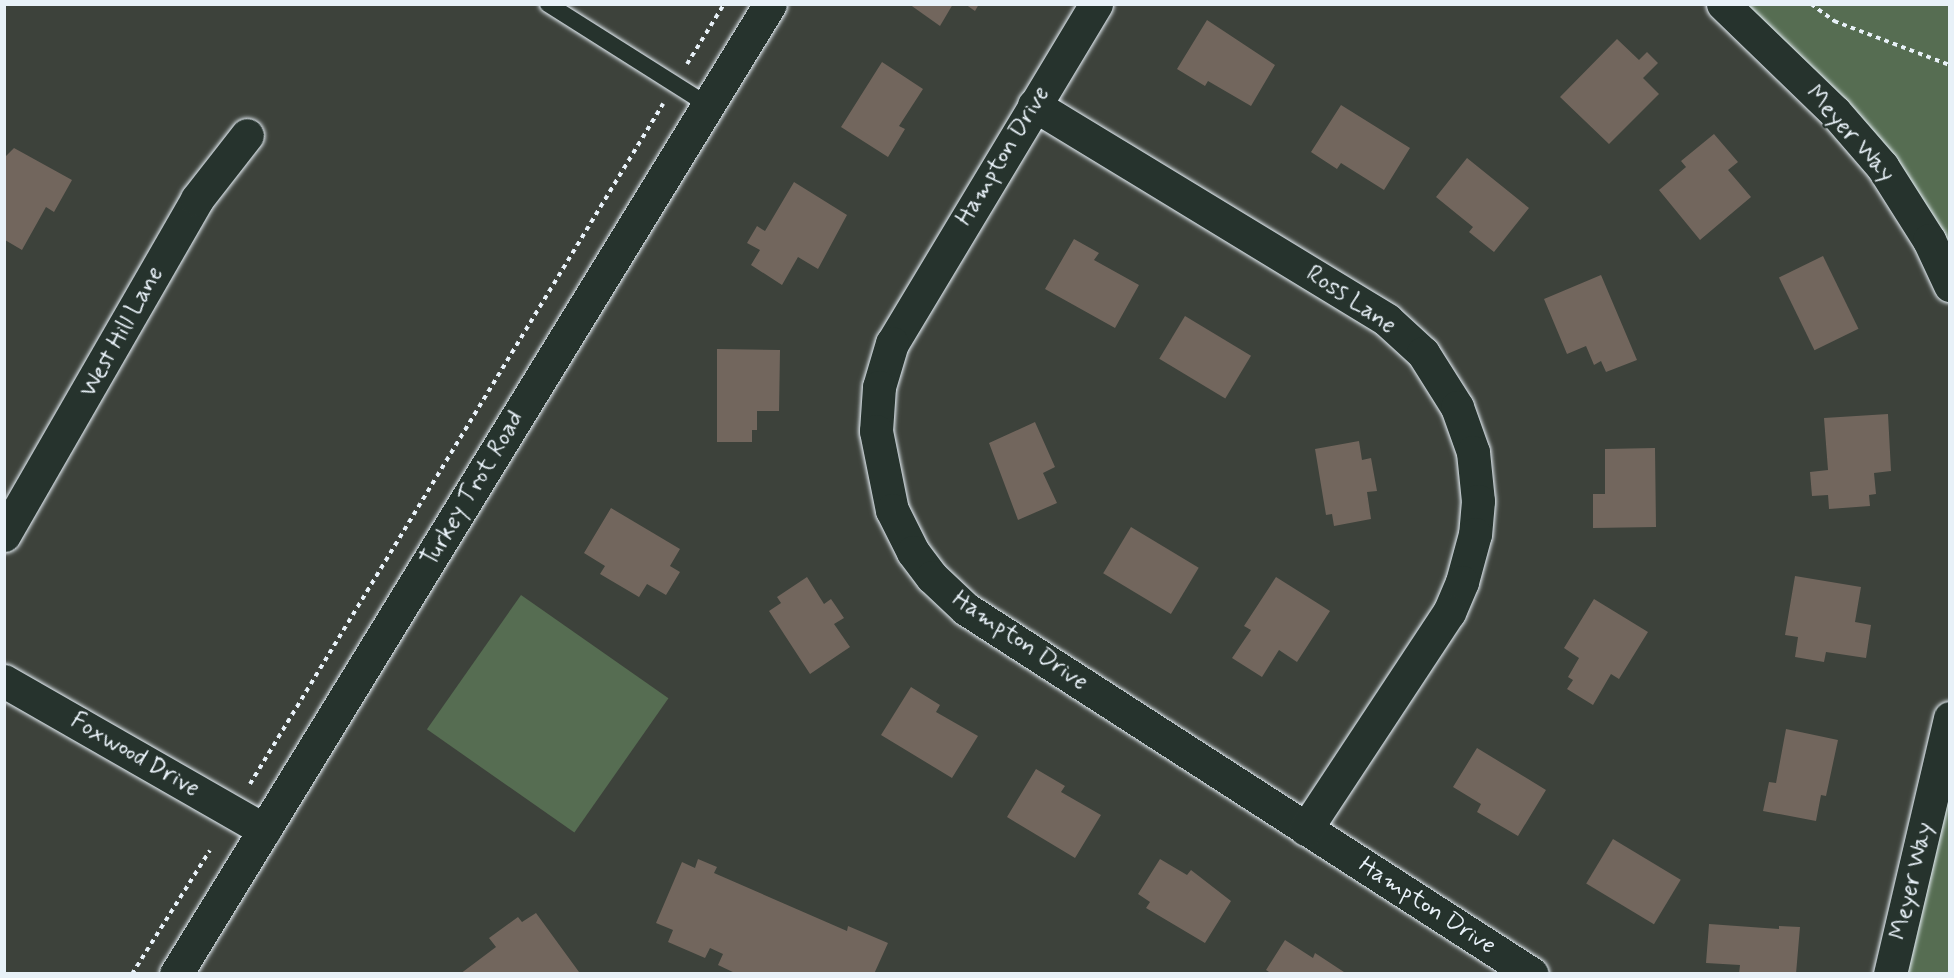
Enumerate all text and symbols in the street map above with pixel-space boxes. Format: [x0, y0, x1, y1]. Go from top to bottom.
street label: Meyer Way [1799, 80, 1901, 188]
street label: Hampton Drive [951, 82, 1055, 230]
street label: Ross Lane [1301, 259, 1401, 341]
street label: West Hill Lane [74, 261, 170, 403]
street label: Turkey Trot Road [416, 407, 530, 571]
street label: Hampton Drive [947, 585, 1093, 697]
street label: Foxwood Drive [66, 707, 204, 803]
street label: Meyer Way [1884, 819, 1940, 943]
street label: Hampton Drive [1354, 851, 1500, 961]

